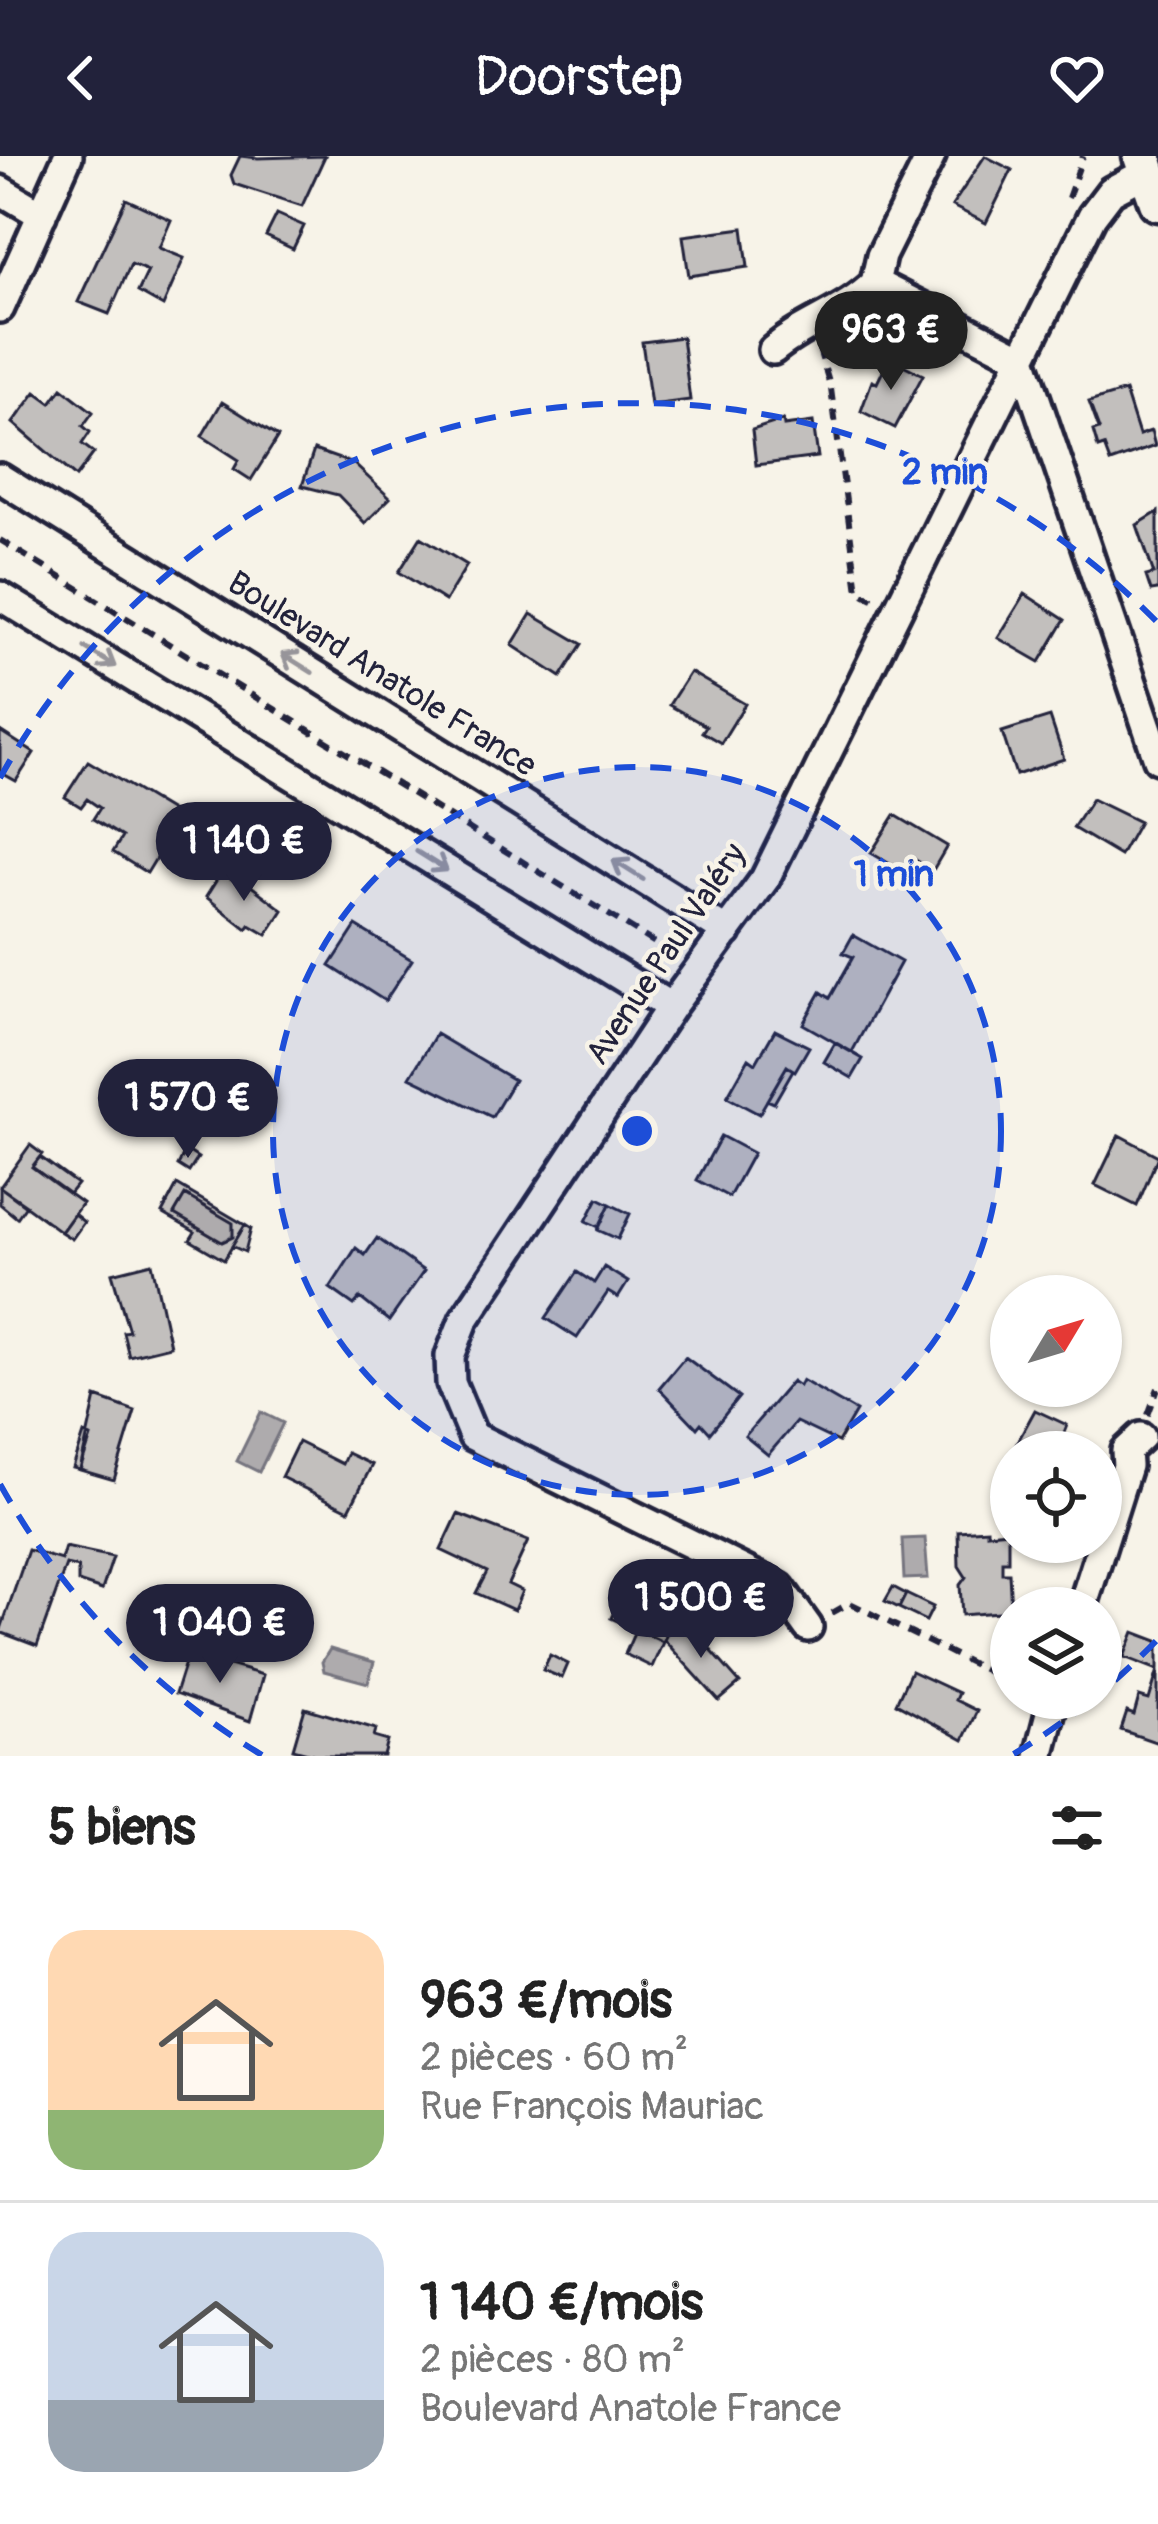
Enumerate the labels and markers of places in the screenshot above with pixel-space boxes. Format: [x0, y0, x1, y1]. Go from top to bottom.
pin: 963 € [807, 291, 975, 393]
pin: 1 140 € [133, 802, 355, 904]
pin: 1 570 € [77, 1059, 299, 1161]
centre of rings [616, 1110, 658, 1152]
pin: 1 500 € [590, 1559, 812, 1661]
pin: 1 040 € [109, 1584, 331, 1686]

